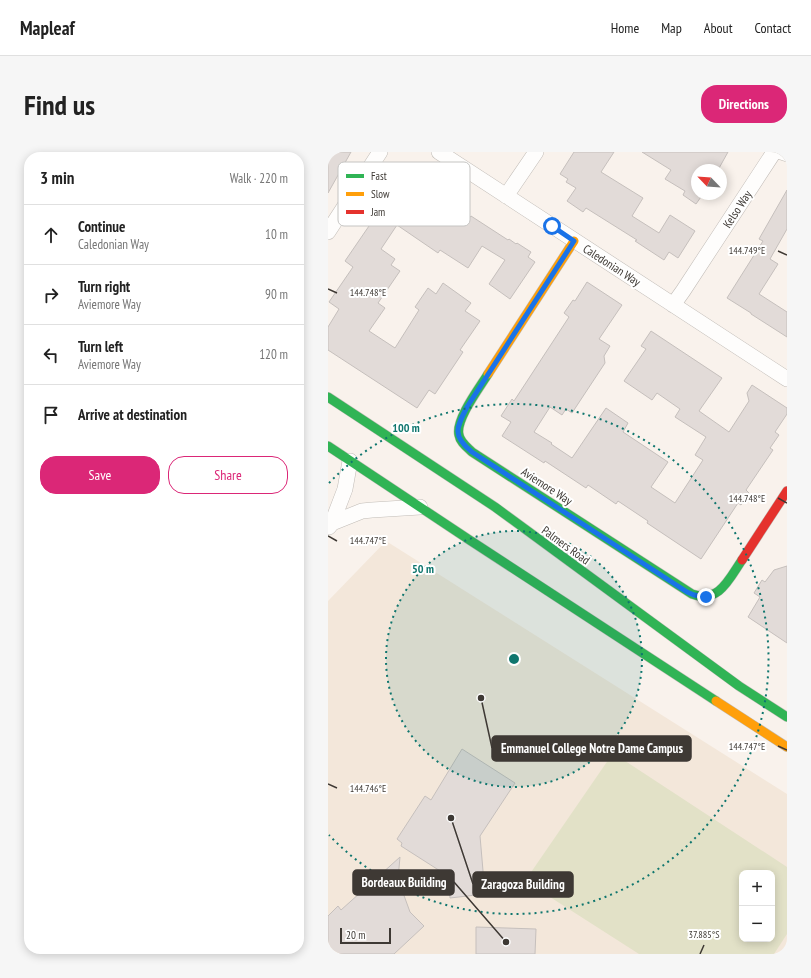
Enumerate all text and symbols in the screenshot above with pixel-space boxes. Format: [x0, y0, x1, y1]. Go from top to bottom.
text: Mapleaf [20, 16, 75, 40]
text: Home [611, 19, 639, 37]
text: Map [661, 19, 682, 37]
text: About [704, 19, 733, 37]
text: Contact [755, 19, 791, 37]
button: Directions [701, 85, 787, 123]
text: Find us [24, 86, 95, 123]
legend [338, 162, 470, 226]
north arrow [691, 164, 727, 200]
text: 3 min [40, 167, 74, 189]
text: Fast [371, 169, 387, 183]
text: Walk · 220 m [230, 170, 288, 187]
text: Slow [371, 187, 390, 201]
street label: Kelso Way [719, 187, 755, 231]
text: Jam [370, 205, 385, 219]
text: Continue [78, 217, 125, 236]
route start [543, 217, 561, 235]
icon: ahead [40, 224, 62, 246]
text: 10 m [265, 226, 288, 243]
text: Caledonian Way [78, 236, 149, 253]
street label: Caledonian Way [580, 241, 644, 289]
text: 144.749°E [729, 244, 765, 257]
text: Turn right [78, 277, 130, 296]
icon: right [40, 284, 62, 306]
text: 90 m [265, 286, 288, 303]
text: 144.748°E [350, 286, 386, 299]
text: Aviemore Way [78, 296, 141, 313]
text: Turn left [78, 337, 123, 356]
icon: left [40, 344, 62, 366]
text: 120 m [259, 346, 288, 363]
text: Aviemore Way [78, 356, 141, 373]
icon: arrive [40, 404, 62, 426]
text: Arrive at destination [78, 405, 187, 424]
text: 100 m [392, 420, 420, 435]
button: Save [40, 456, 160, 494]
button: Share [168, 456, 288, 494]
street label: Aviemore Way [519, 464, 576, 508]
text: 144.748°E [729, 492, 765, 505]
street label: Palmers Road [539, 523, 593, 567]
text: 144.747°E [350, 534, 386, 547]
text: 50 m [412, 561, 434, 576]
route end [697, 588, 715, 606]
centre of rings [507, 652, 521, 666]
callout: Emmanuel College Notre Dame Campus [492, 736, 691, 761]
text: Emmanuel College Notre Dame Campus [501, 740, 683, 757]
text: 144.747°E [729, 740, 765, 753]
text: 144.746°E [350, 782, 386, 795]
callout: Bordeaux Building [353, 870, 454, 895]
map controls [739, 870, 775, 942]
button: + [739, 870, 775, 906]
callout: Zaragoza Building [473, 872, 573, 897]
text: Bordeaux Building [361, 874, 447, 891]
text: Zaragoza Building [481, 876, 565, 893]
button: − [739, 906, 775, 942]
scale bar [340, 926, 391, 945]
text: 20 m [346, 928, 365, 942]
text: 37.885°S [688, 928, 720, 941]

